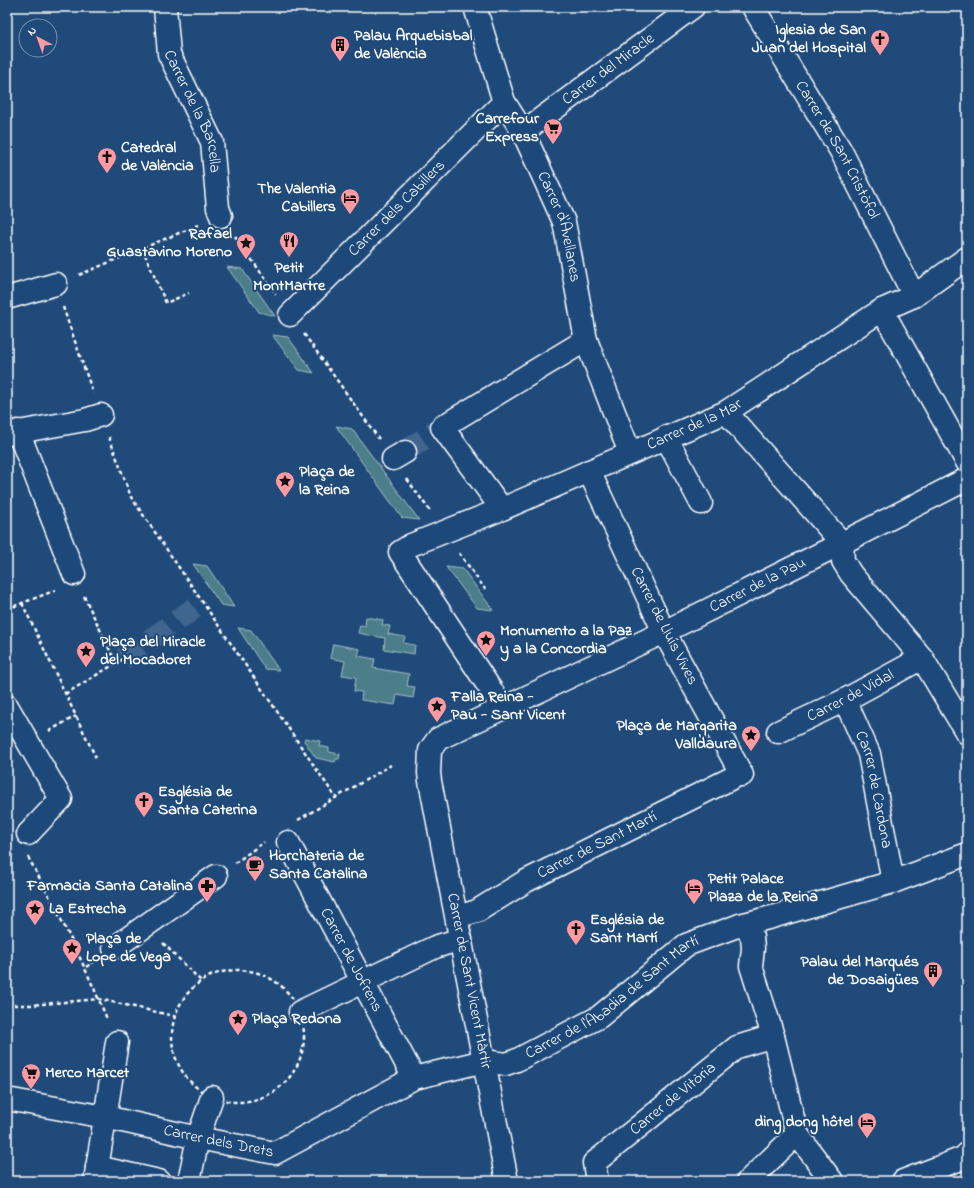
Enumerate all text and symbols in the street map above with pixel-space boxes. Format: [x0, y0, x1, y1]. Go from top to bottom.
north arrow [18, 18, 58, 58]
place label: Iglesia de San Juan del Hospital [752, 18, 866, 60]
text: N [24, 23, 40, 40]
place label: Palau Arquebisbal de València [354, 24, 473, 66]
street label: Carrer del Miracle [557, 27, 660, 111]
church icon: Iglesia de San Juan del Hospital [869, 28, 891, 56]
building icon: Palau Arquebisbal de València [329, 34, 351, 62]
street label: Carrer de la Barcella [157, 46, 227, 174]
street label: Carrer de Sant Cristòfol [789, 76, 886, 224]
place label: Carrefour Express [476, 107, 540, 149]
supermarket icon: Carrefour Express [542, 117, 564, 145]
place label: Catedral de València [121, 136, 194, 178]
church icon: Catedral de València [96, 146, 118, 174]
street label: Carrer dels Cabillers [343, 154, 451, 263]
street label: Carrer d'Avellanes [531, 168, 587, 284]
place label: The Valentia Cabillers [257, 177, 336, 219]
hotel icon: The Valentia Cabillers [339, 187, 361, 215]
place label: Rafael Guastavino Moreno [106, 222, 232, 264]
restaurant icon: Petit MontMartre [278, 230, 300, 258]
place icon: Rafael Guastavino Moreno [235, 232, 257, 260]
place label: Petit MontMartre [253, 256, 326, 298]
street label: Carrer de la Mar [643, 392, 747, 457]
place label: Plaça de la Reina [299, 460, 355, 502]
place icon: Plaça de la Reina [274, 470, 296, 498]
street label: Carrer de la Pau [705, 551, 810, 619]
street label: Carrer de Lluís Vives [624, 563, 704, 689]
place label: Monumento a la Paz y a la Concordia [500, 619, 633, 662]
place icon: Monumento a la Paz y a la Concordia [475, 629, 497, 657]
place label: Plaça del Miracle del Mocadoret [100, 630, 206, 672]
place icon: Plaça del Miracle del Mocadoret [75, 640, 97, 668]
street label: Carrer de Vidal [803, 663, 899, 728]
place label: Falla Reina - Pau - Sant Vicent [450, 685, 567, 727]
place icon: Falla Reina - Pau - Sant Vicent [426, 695, 448, 723]
place label: Plaça de Margarita Valldaura [616, 714, 737, 756]
place icon: Plaça de Margarita Valldaura [740, 724, 762, 752]
street label: Carrer de Cardona [848, 727, 898, 850]
place label: Església de Santa Caterina [158, 780, 258, 822]
church icon: Església de Santa Caterina [133, 790, 155, 818]
street label: Carrer de Sant Martí [533, 805, 662, 886]
place label: Horchateria de Santa Catalina [269, 844, 368, 886]
cafe icon: Horchateria de Santa Catalina [244, 854, 266, 882]
place label: Petit Palace Plaza de la Reina [708, 867, 818, 909]
place label: Farmacia Santa Catalina [26, 874, 193, 898]
pharmacy icon: Farmacia Santa Catalina [196, 875, 218, 903]
hotel icon: Petit Palace Plaza de la Reina [683, 877, 705, 905]
street label: Carrer de Sant Vicent Màrtir [440, 891, 498, 1071]
place label: La Estrecha [49, 897, 127, 921]
place icon: La Estrecha [24, 898, 46, 926]
street label: Carrer de Jofrens [313, 904, 389, 1017]
place label: Església de Sant Martí [590, 908, 665, 950]
church icon: Església de Sant Martí [565, 918, 587, 946]
place label: Plaça de Lope de Vega [86, 927, 171, 970]
street label: Carrer de l'Abadia de Sant Martí [521, 929, 702, 1066]
place icon: Plaça de Lope de Vega [61, 937, 83, 965]
place label: Palau del Marqués de Dosaigües [800, 950, 919, 993]
building icon: Palau del Marqués de Dosaigües [922, 960, 944, 988]
place label: Plaça Redona [252, 1007, 342, 1031]
place icon: Plaça Redona [227, 1008, 249, 1036]
street label: Carrer de Vitòria [625, 1056, 721, 1141]
place label: Merco Marcet [45, 1061, 130, 1085]
supermarket icon: Merco Marcet [20, 1062, 42, 1090]
place label: ding dong hôtel [754, 1110, 853, 1135]
hotel icon: ding dong hôtel [856, 1111, 878, 1139]
street label: Carrer dels Drets [161, 1119, 276, 1165]

